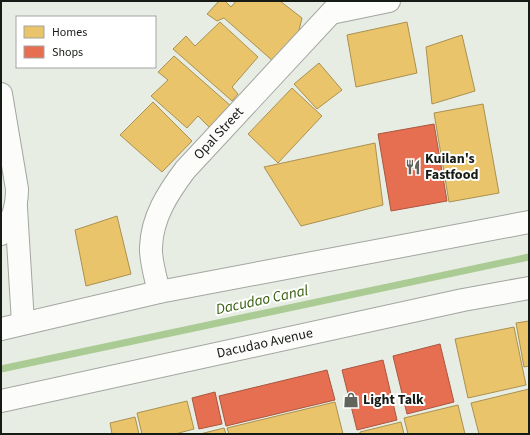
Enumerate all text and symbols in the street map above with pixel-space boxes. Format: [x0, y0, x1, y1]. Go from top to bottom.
legend [16, 16, 156, 68]
text: Homes [52, 24, 87, 41]
text: Shops [52, 44, 83, 61]
street label: Opal Street [189, 103, 249, 164]
place label: Kuilan's Fastfood [425, 149, 478, 185]
restaurant icon: Kuilan's Fastfood [404, 158, 422, 176]
water label: Dacudao Canal [214, 280, 310, 320]
street label: Dacudao Avenue [215, 323, 315, 364]
place label: Light Talk [363, 390, 424, 410]
shop icon: Light Talk [342, 391, 360, 409]

